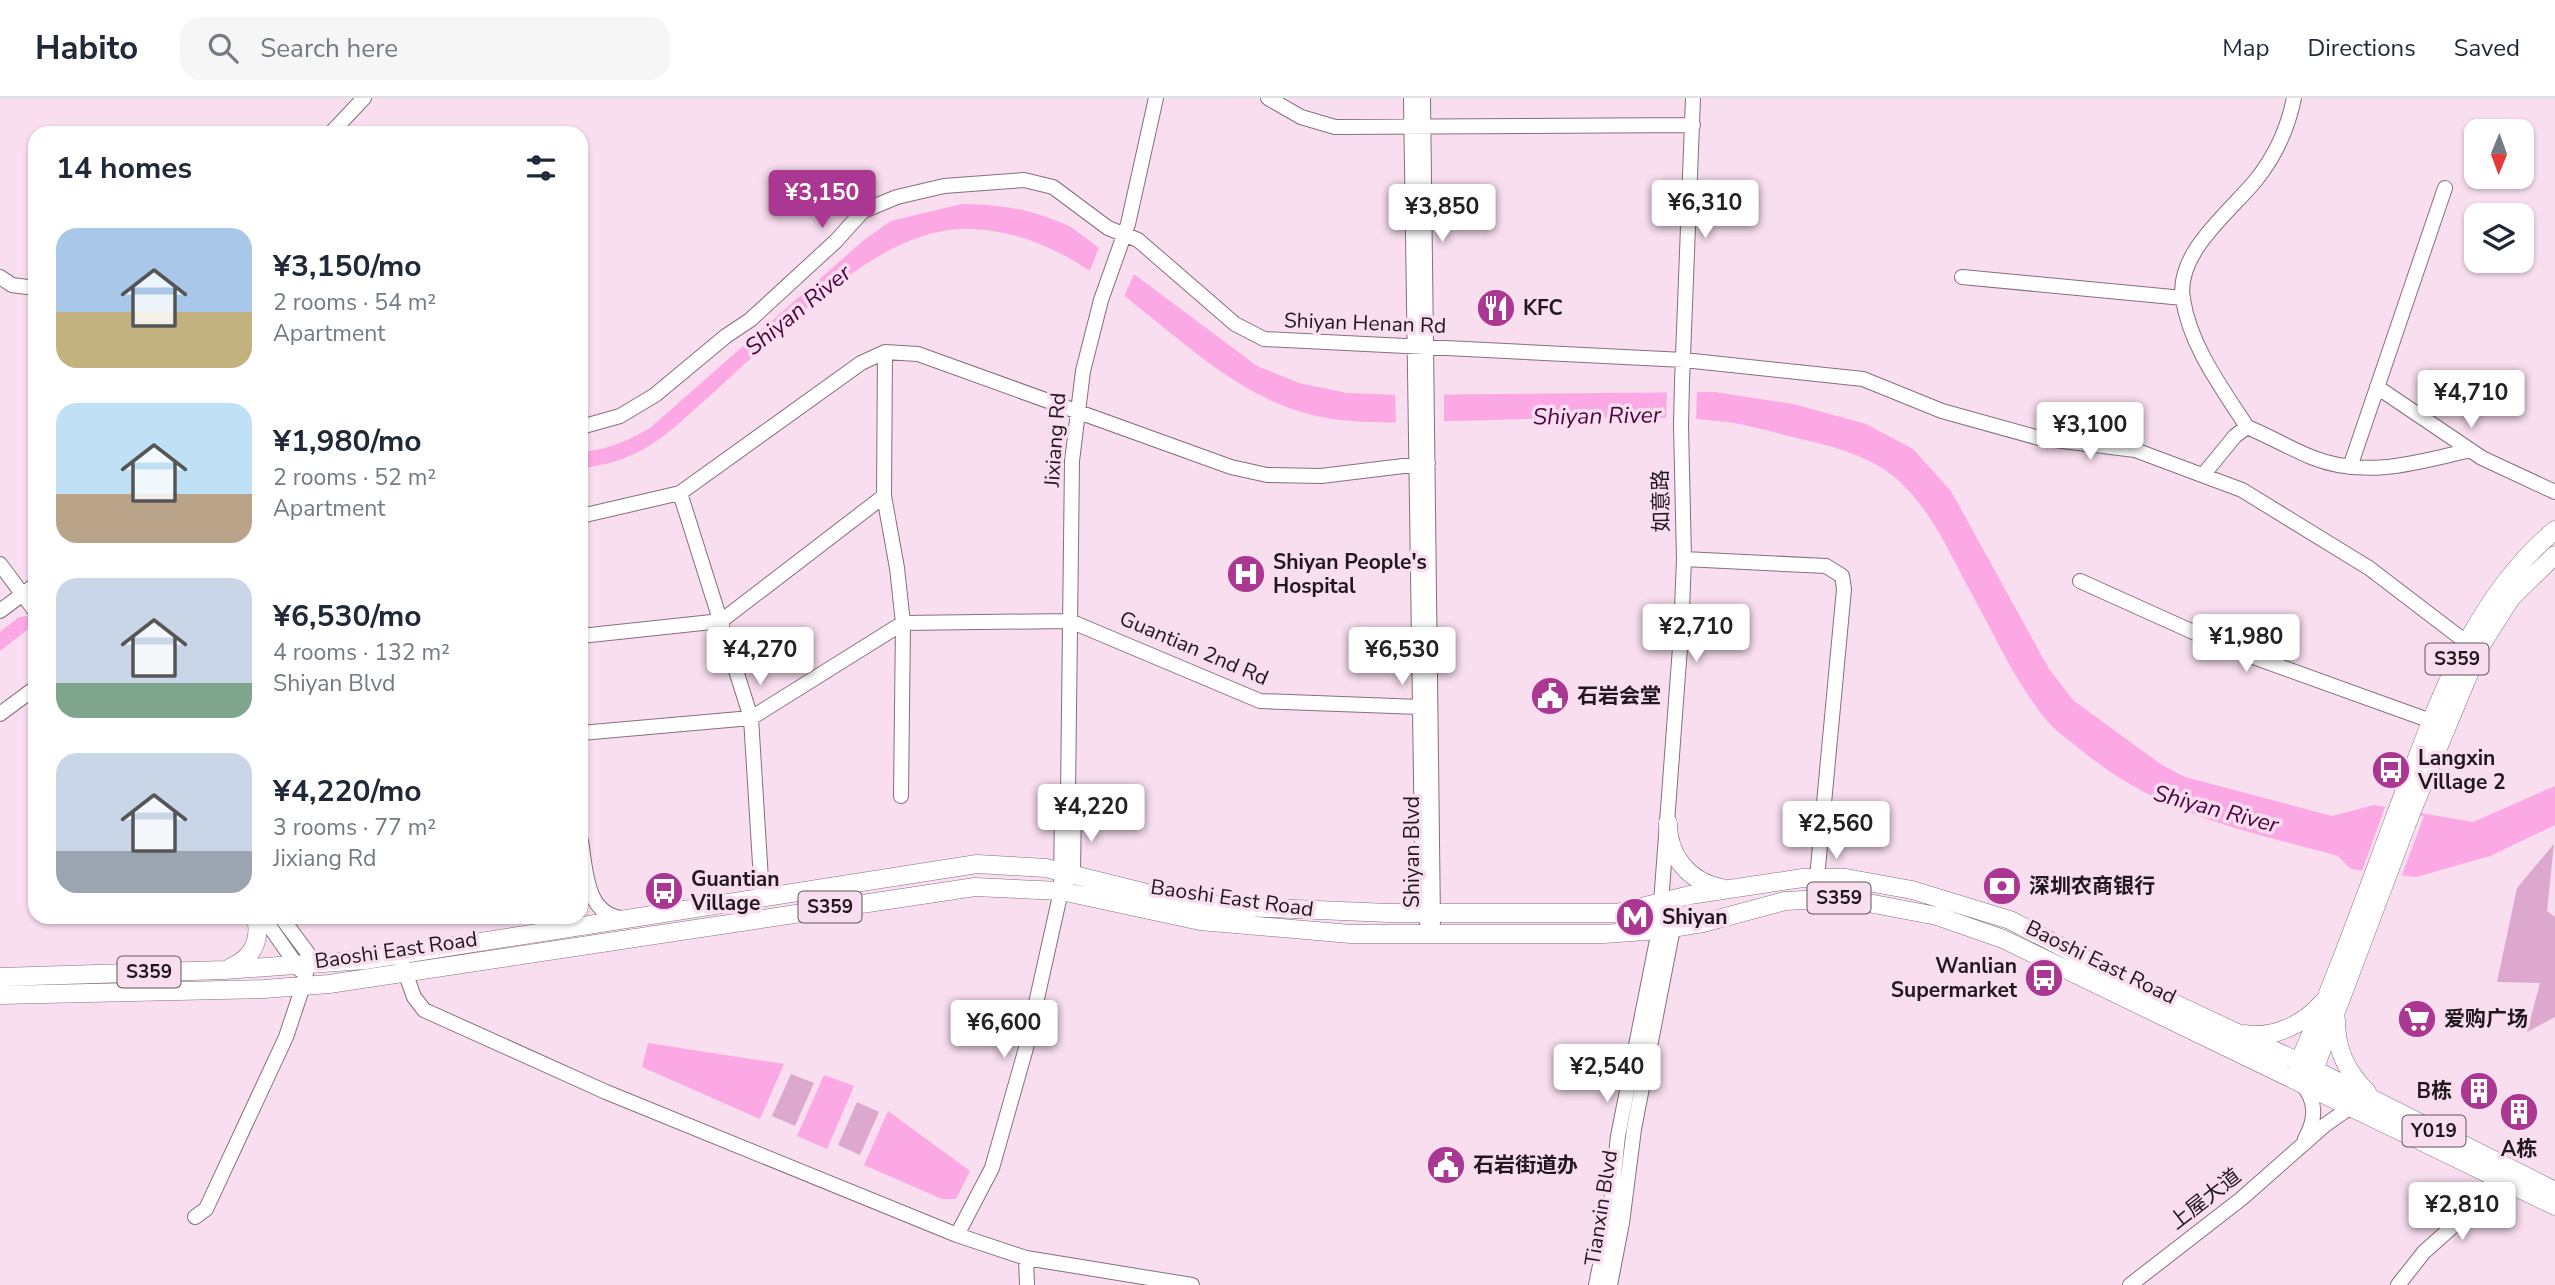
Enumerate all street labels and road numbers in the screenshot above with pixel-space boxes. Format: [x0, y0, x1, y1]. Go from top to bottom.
street label: Shiyan Henan Rd [1283, 306, 1447, 340]
street label: Jixiang Rd [1038, 392, 1072, 489]
street label: 如意路 [1646, 469, 1676, 533]
street label: Guantian 2nd Rd [1115, 604, 1273, 692]
road number: S359 [2426, 644, 2488, 674]
street label: Shiyan Blvd [1398, 796, 1426, 908]
street label: Baoshi East Road [1149, 873, 1315, 923]
road number: S359 [1808, 883, 1870, 914]
road number: S359 [798, 892, 862, 922]
street label: Baoshi East Road [2021, 913, 2181, 1011]
street label: Baoshi East Road [313, 925, 479, 975]
road number: S359 [118, 957, 180, 988]
road number: Y019 [2402, 1116, 2466, 1147]
street label: Tianxin Blvd [1578, 1148, 1624, 1268]
street label: 上屋大道 [2163, 1162, 2247, 1236]

